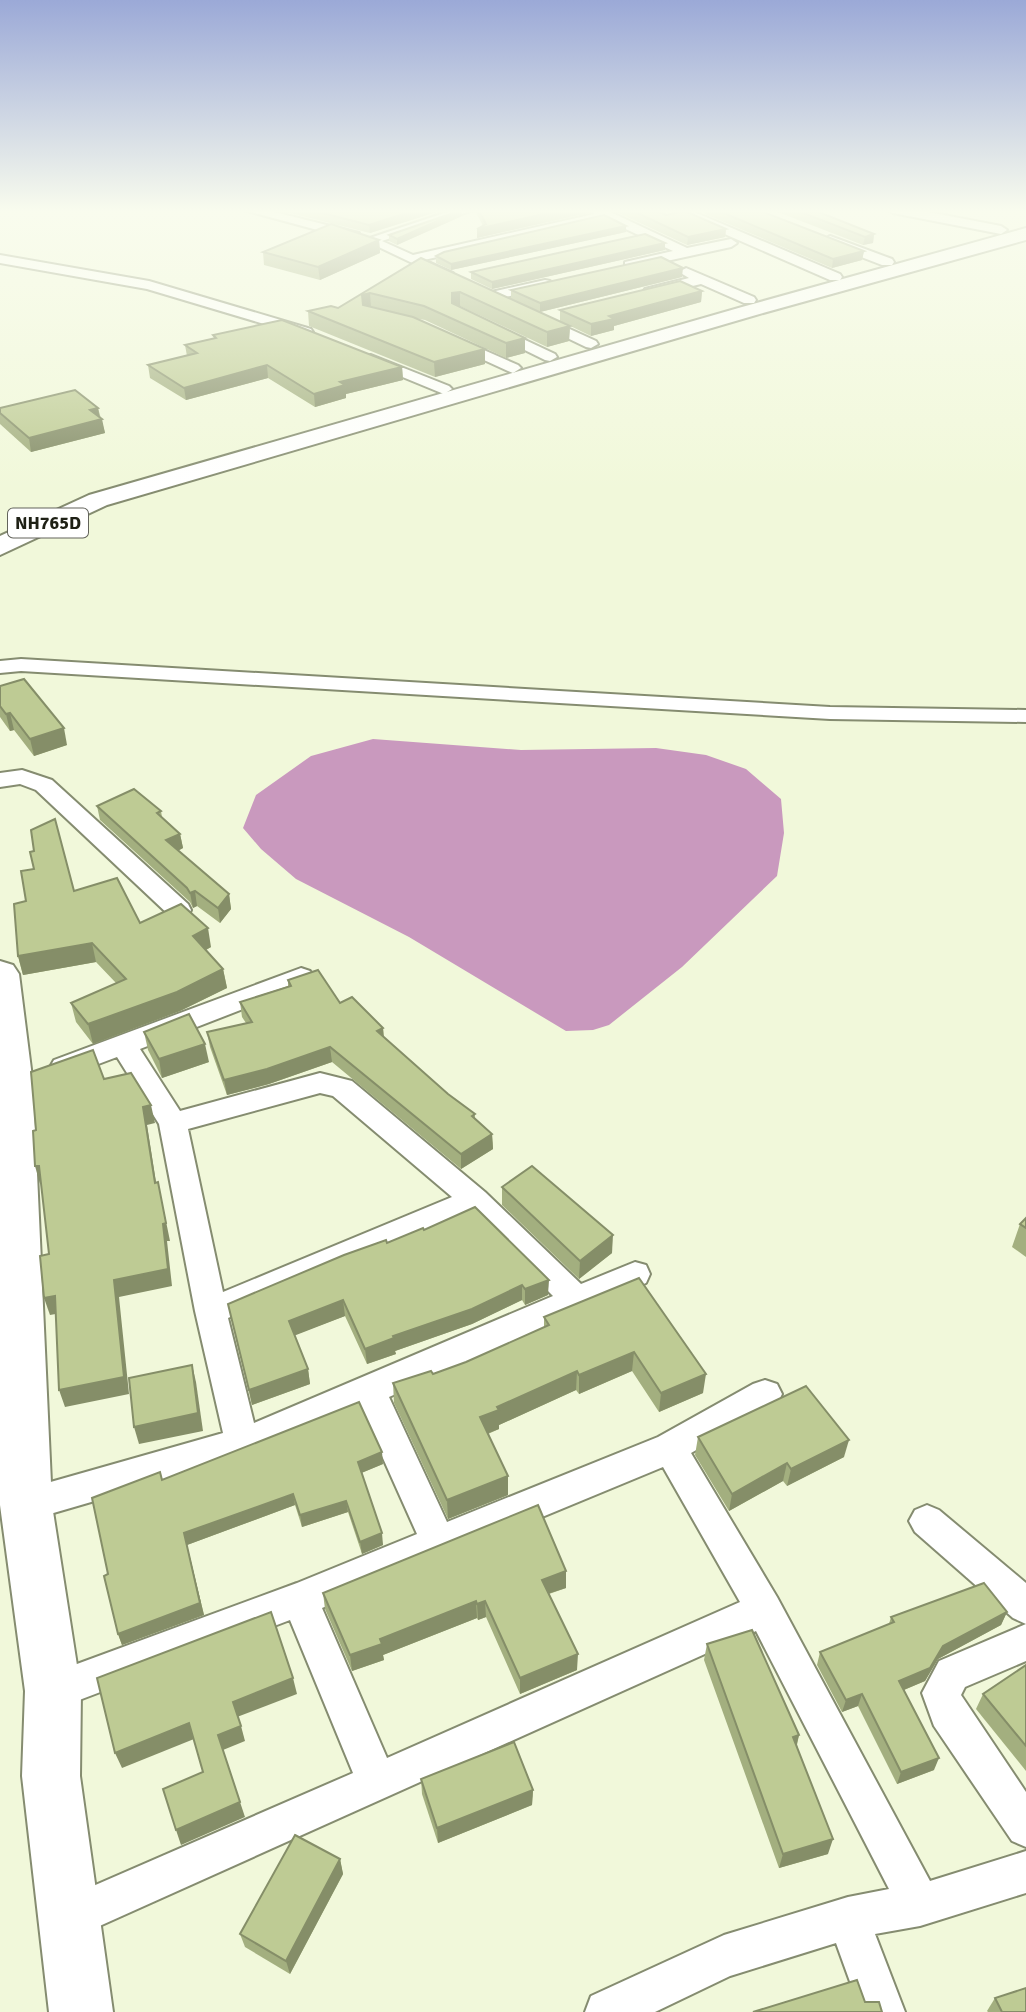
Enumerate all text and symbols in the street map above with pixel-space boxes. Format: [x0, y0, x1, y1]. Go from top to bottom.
road number: NH765D [8, 508, 88, 538]

